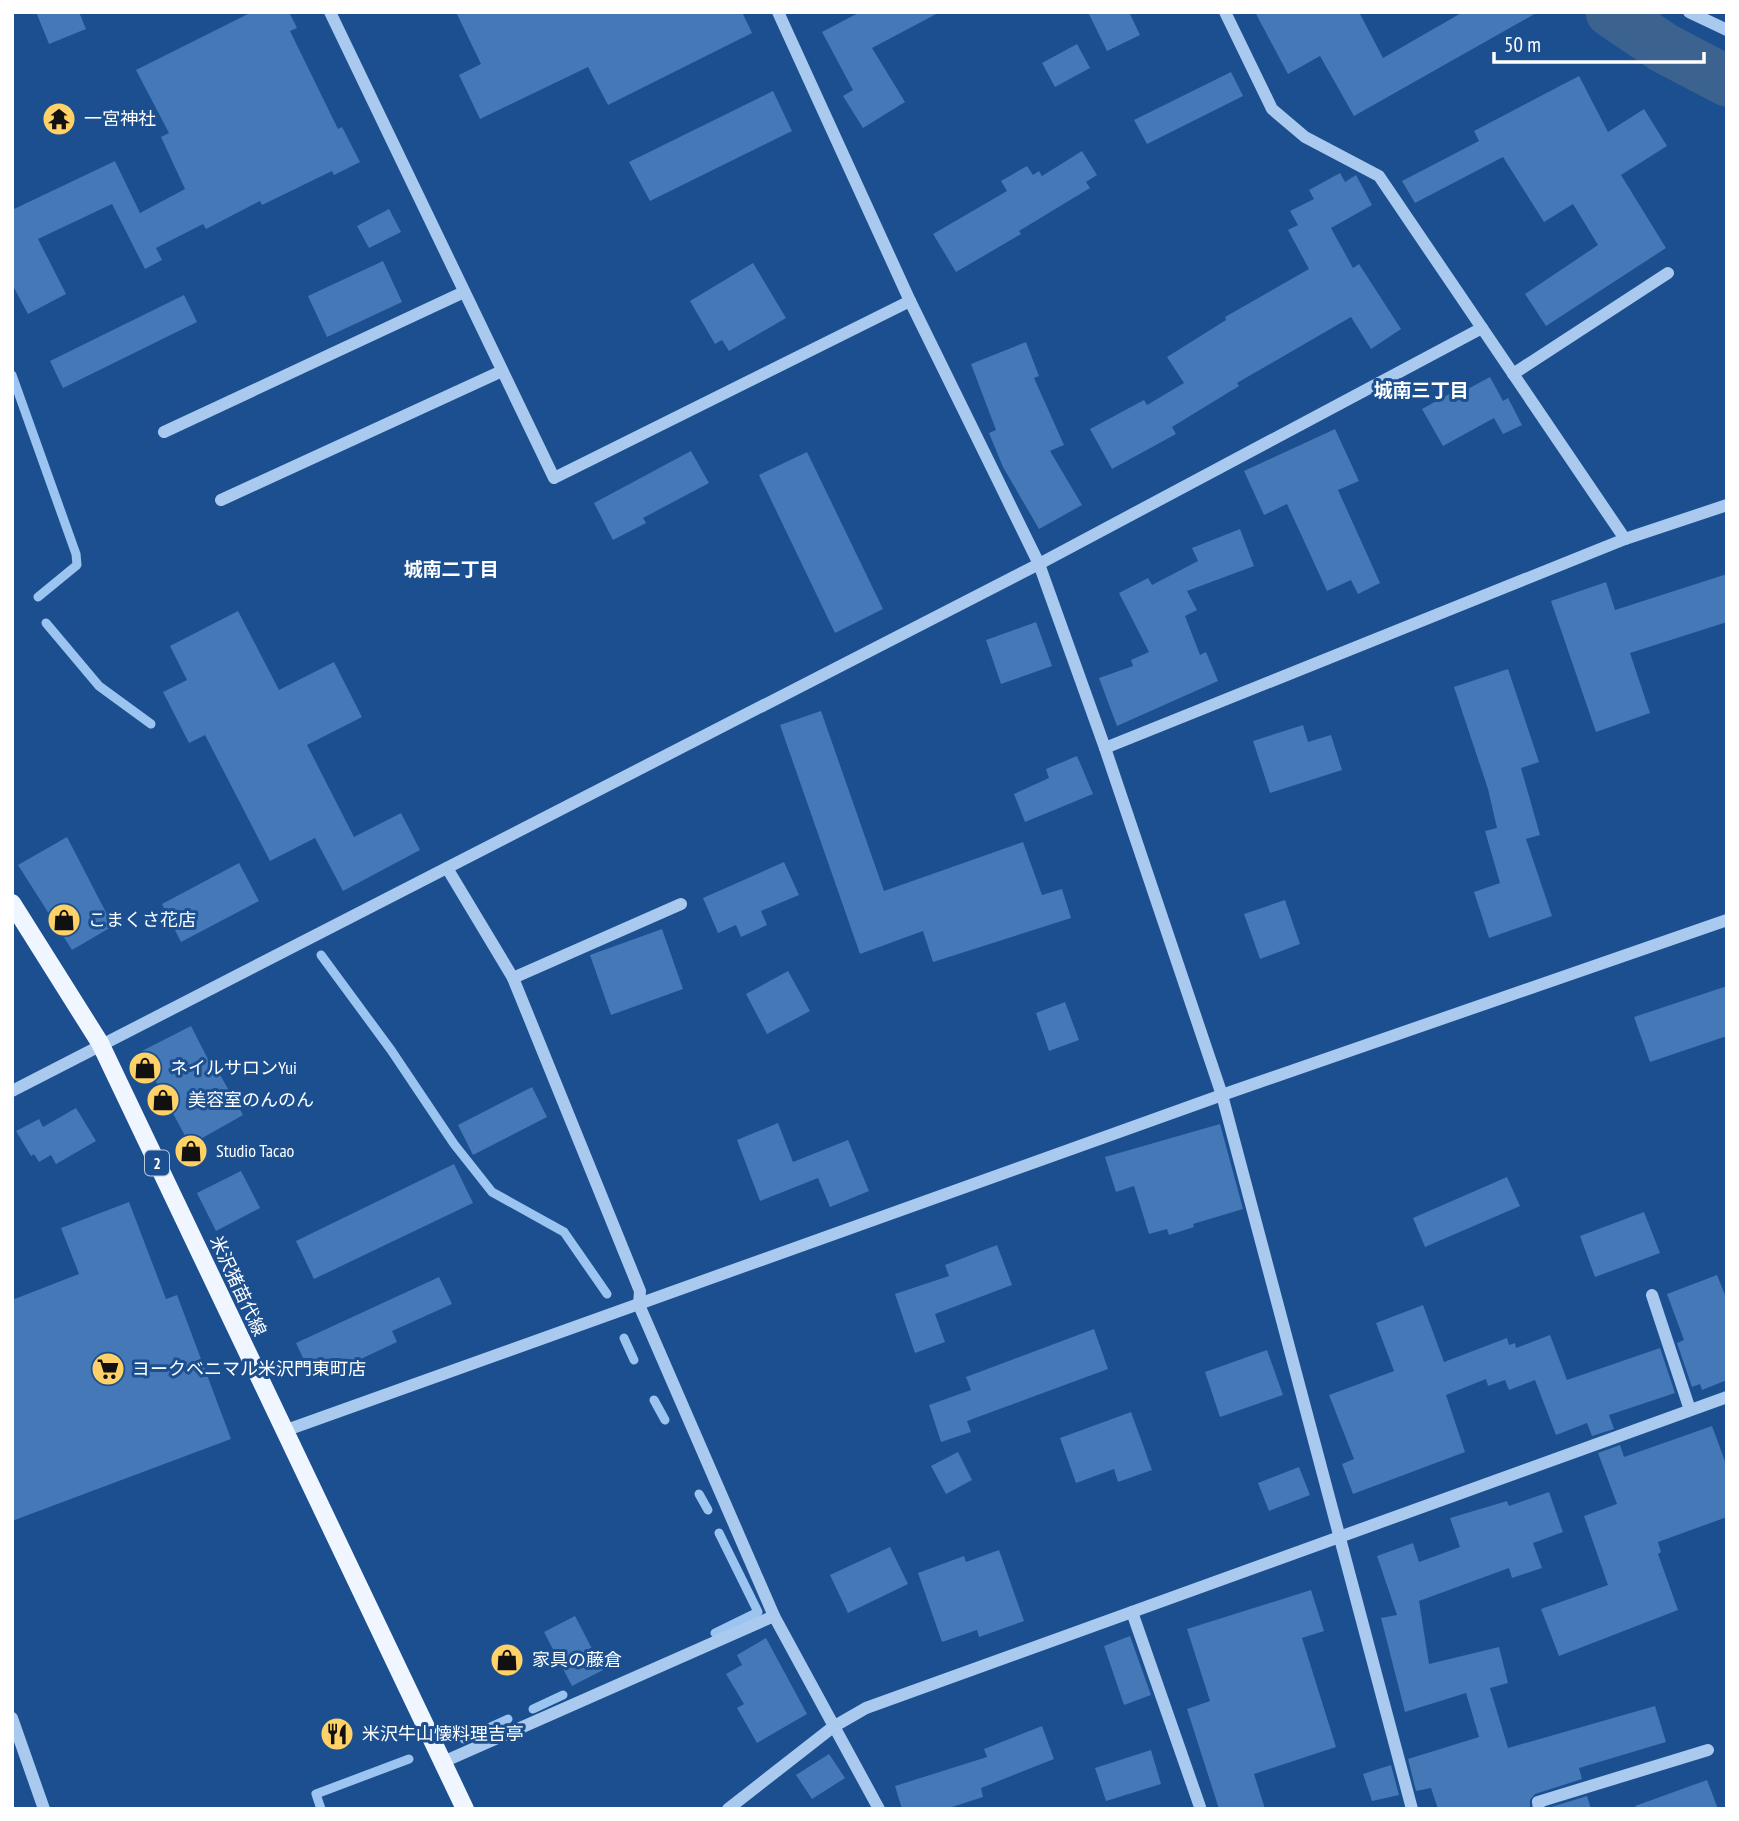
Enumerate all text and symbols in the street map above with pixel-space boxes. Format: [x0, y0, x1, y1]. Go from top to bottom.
scale bar [1494, 21, 1704, 65]
text: 50 m [1504, 31, 1541, 58]
temple icon: 一宮神社 [40, 100, 78, 138]
place label: 一宮神社 [84, 107, 156, 130]
district label: 城南三丁目 [1373, 378, 1469, 402]
district label: 城南二丁目 [403, 557, 499, 581]
shop icon: こまくさ花店 [45, 901, 83, 939]
place label: こまくさ花店 [88, 908, 196, 931]
shop icon: ネイルサロンYui [126, 1049, 164, 1087]
place label: ネイルサロンYui [170, 1056, 297, 1079]
shop icon: 美容室のんのん [144, 1081, 182, 1119]
place label: 美容室のんのん [188, 1088, 314, 1111]
shop icon: Studio Tacao [172, 1132, 210, 1170]
place label: Studio Tacao [216, 1139, 295, 1162]
road number: 2 [145, 1150, 169, 1176]
street label: 米沢猪苗代線 [205, 1232, 272, 1340]
supermarket icon: ヨークベニマル米沢門東町店 [89, 1350, 127, 1388]
place label: ヨークベニマル米沢門東町店 [132, 1357, 366, 1380]
shop icon: 家具の藤倉 [488, 1641, 526, 1679]
place label: 家具の藤倉 [532, 1648, 622, 1671]
restaurant icon: 米沢牛山懐料理吉亭 [318, 1715, 356, 1753]
place label: 米沢牛山懐料理吉亭 [362, 1722, 524, 1745]

